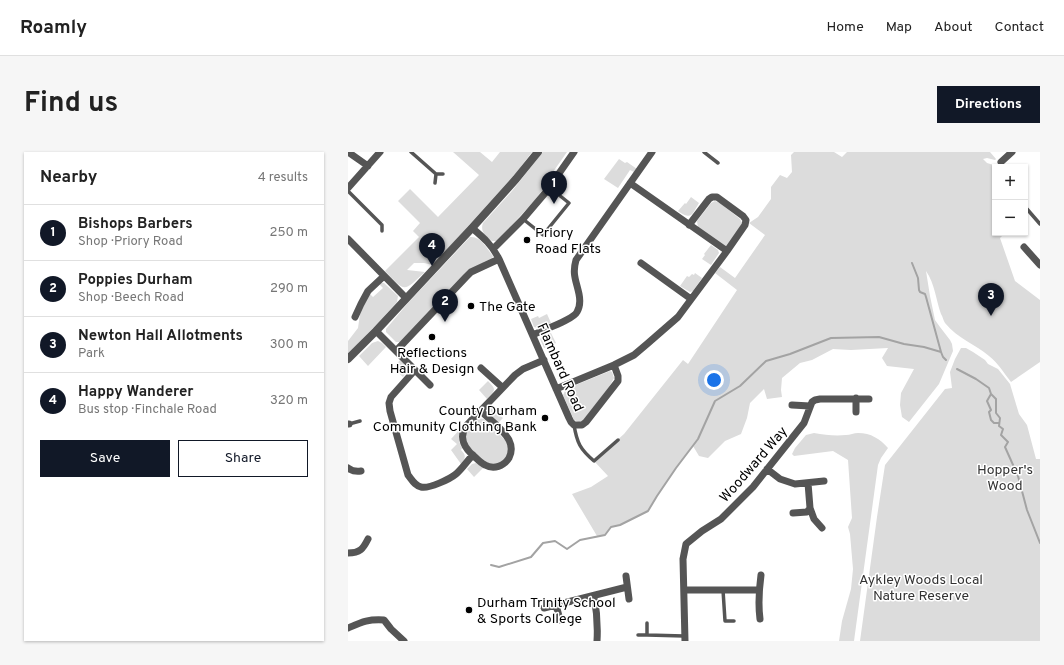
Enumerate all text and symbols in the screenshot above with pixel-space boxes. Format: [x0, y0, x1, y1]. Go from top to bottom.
text: Roamly [20, 16, 87, 40]
text: Home [827, 19, 864, 36]
text: Map [886, 19, 912, 36]
text: About [934, 19, 973, 36]
text: Contact [995, 19, 1044, 36]
text: Find us [24, 86, 118, 122]
button: Directions [937, 86, 1040, 123]
map controls [992, 164, 1028, 236]
button: + [992, 164, 1028, 200]
text: Nearby [40, 167, 97, 189]
text: 4 results [258, 170, 308, 186]
pin: 1 [541, 171, 567, 204]
button: − [992, 200, 1028, 236]
text: Bishops Barbers [78, 215, 193, 234]
text: 1 [50, 225, 56, 241]
text: 250 m [270, 225, 308, 241]
place label: Priory Road Flats [535, 225, 601, 258]
pin: 4 [419, 233, 445, 266]
text: Shop · Priory Road [78, 234, 183, 250]
marker: Priory Road Flats [522, 235, 532, 245]
text: Poppies Durham [78, 271, 193, 290]
text: 2 [49, 281, 57, 297]
text: 290 m [270, 281, 308, 297]
pin: 3 [978, 283, 1004, 316]
pin: 2 [432, 289, 458, 322]
text: Shop · Beech Road [78, 290, 184, 306]
place label: The Gate [479, 299, 536, 316]
marker: The Gate [466, 301, 476, 311]
street label: Flambard Road [533, 321, 587, 415]
text: Newton Hall Allotments [78, 327, 243, 346]
marker: Reflections Hair & Design [427, 332, 437, 342]
text: 3 [49, 337, 57, 353]
text: 300 m [270, 337, 308, 353]
place label: Reflections Hair & Design [390, 345, 474, 378]
text: Park [78, 346, 105, 362]
your location [704, 370, 724, 390]
text: Happy Wanderer [78, 383, 194, 402]
text: 4 [49, 393, 57, 409]
text: 320 m [270, 393, 308, 409]
text: Bus stop · Finchale Road [78, 402, 217, 418]
place label: County Durham Community Clothing Bank [373, 403, 537, 436]
marker: County Durham Community Clothing Bank [540, 413, 550, 423]
street label: Woodward Way [717, 424, 792, 506]
button: Save [40, 440, 170, 477]
button: Share [178, 440, 308, 477]
park label: Hopper's Wood [977, 462, 1033, 495]
park label: Aykley Woods Local Nature Reserve [859, 572, 983, 605]
place label: Durham Trinity School & Sports College [477, 595, 616, 628]
marker: Durham Trinity School & Sports College [464, 605, 474, 615]

